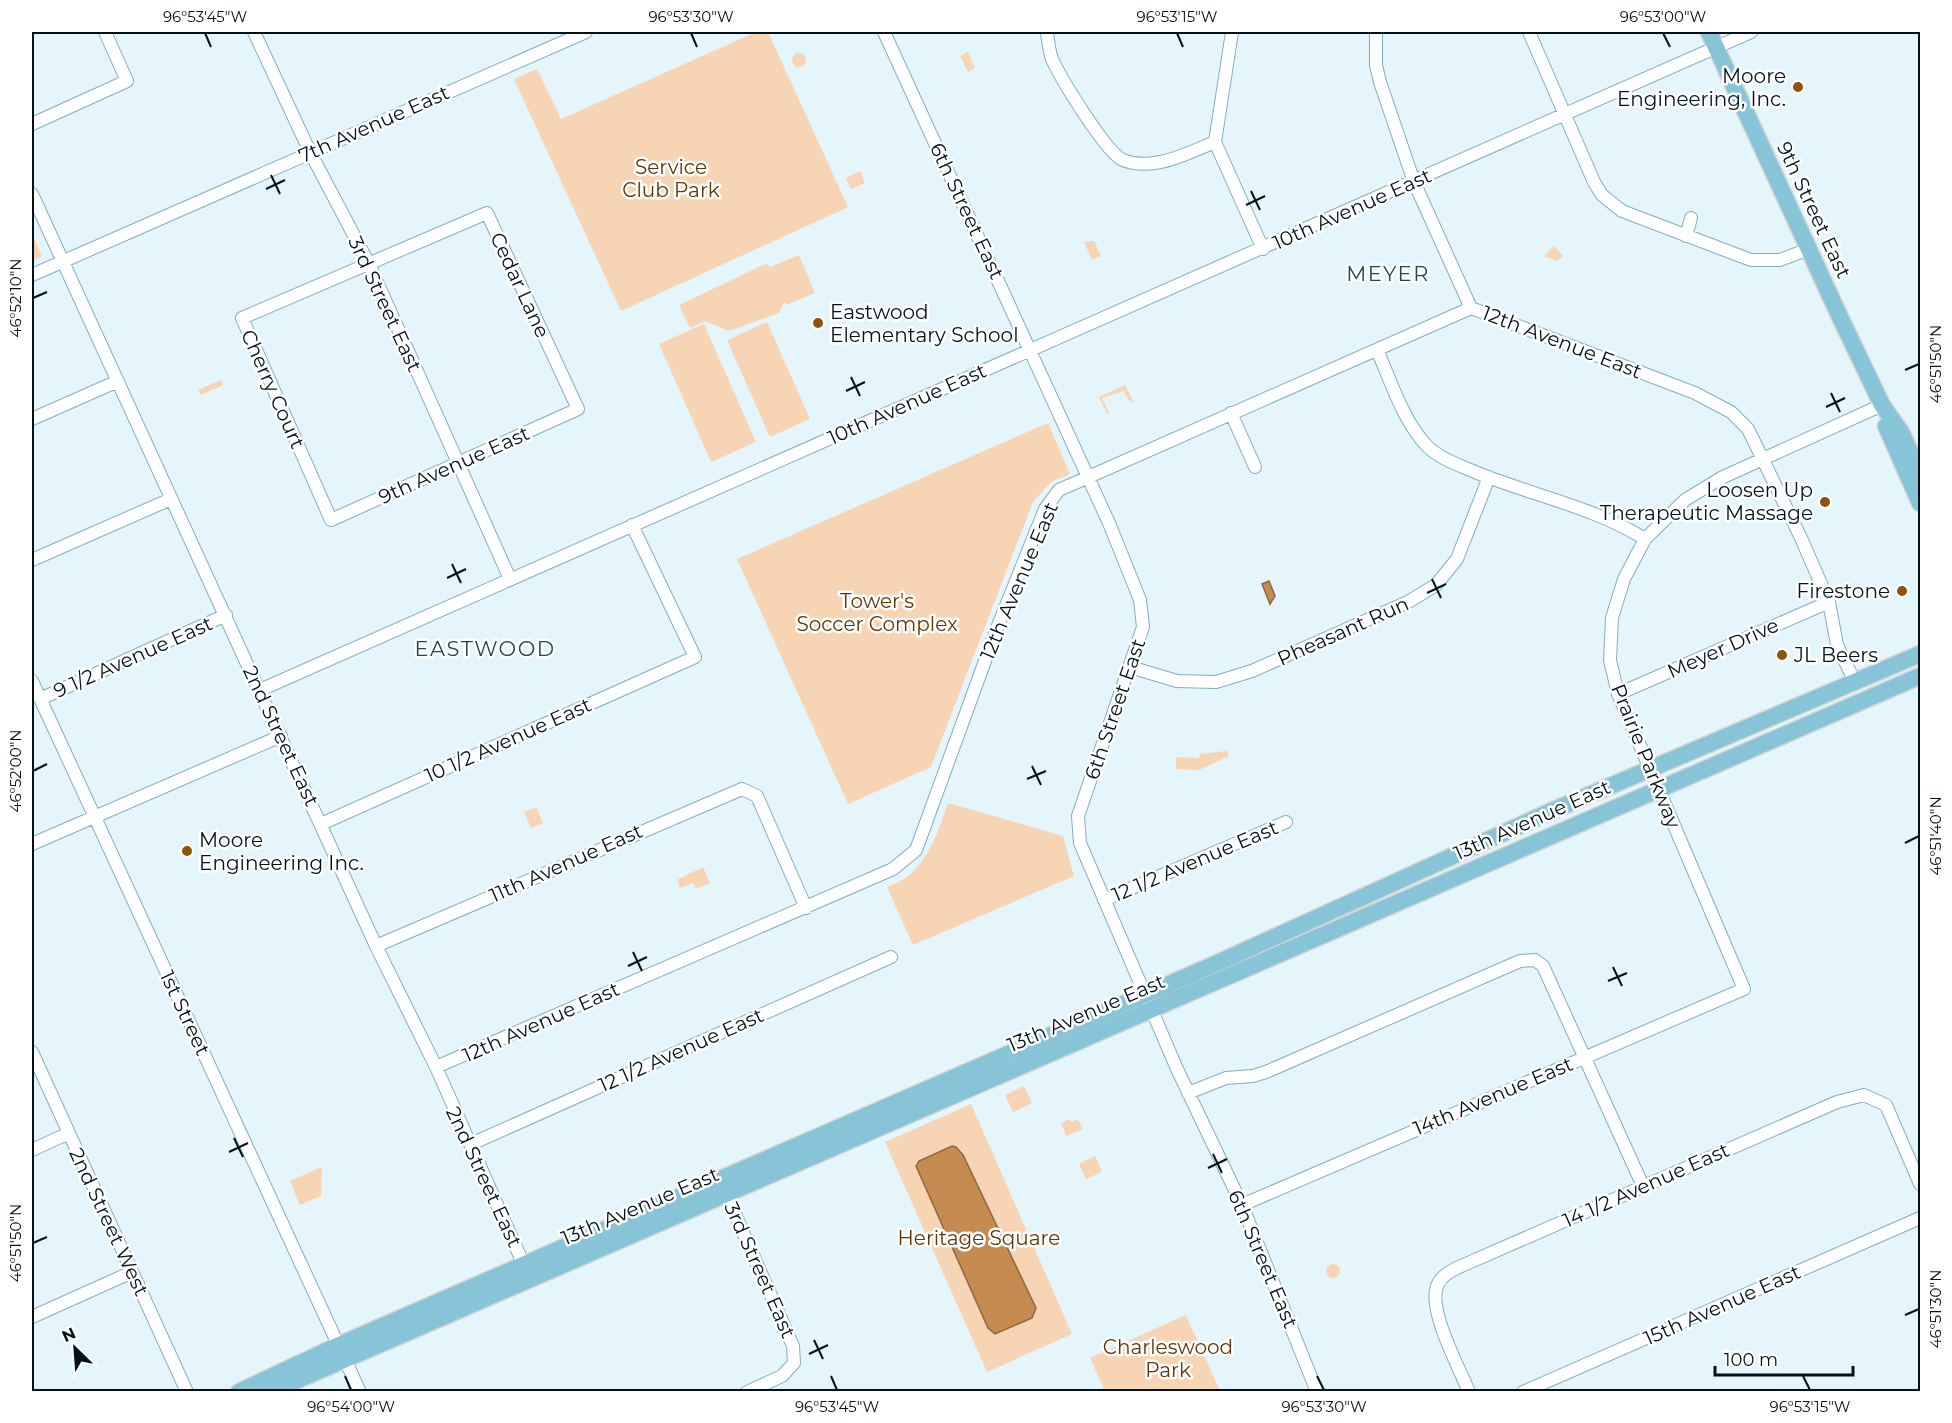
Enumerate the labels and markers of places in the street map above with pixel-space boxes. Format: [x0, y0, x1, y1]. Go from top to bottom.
place label: Moore Engineering, Inc. [1617, 64, 1786, 111]
marker: Moore Engineering, Inc. [1791, 80, 1805, 94]
place label: Eastwood Elementary School [830, 300, 1019, 347]
marker: Eastwood Elementary School [811, 316, 825, 330]
place label: Loosen Up Therapeutic Massage [1600, 478, 1813, 525]
marker: Loosen Up Therapeutic Massage [1818, 495, 1832, 509]
place label: Firestone [1796, 579, 1890, 603]
marker: Firestone [1895, 584, 1909, 598]
place label: JL Beers [1793, 643, 1878, 667]
marker: JL Beers [1775, 648, 1789, 662]
place label: Moore Engineering Inc. [199, 828, 364, 875]
marker: Moore Engineering Inc. [180, 844, 194, 858]

